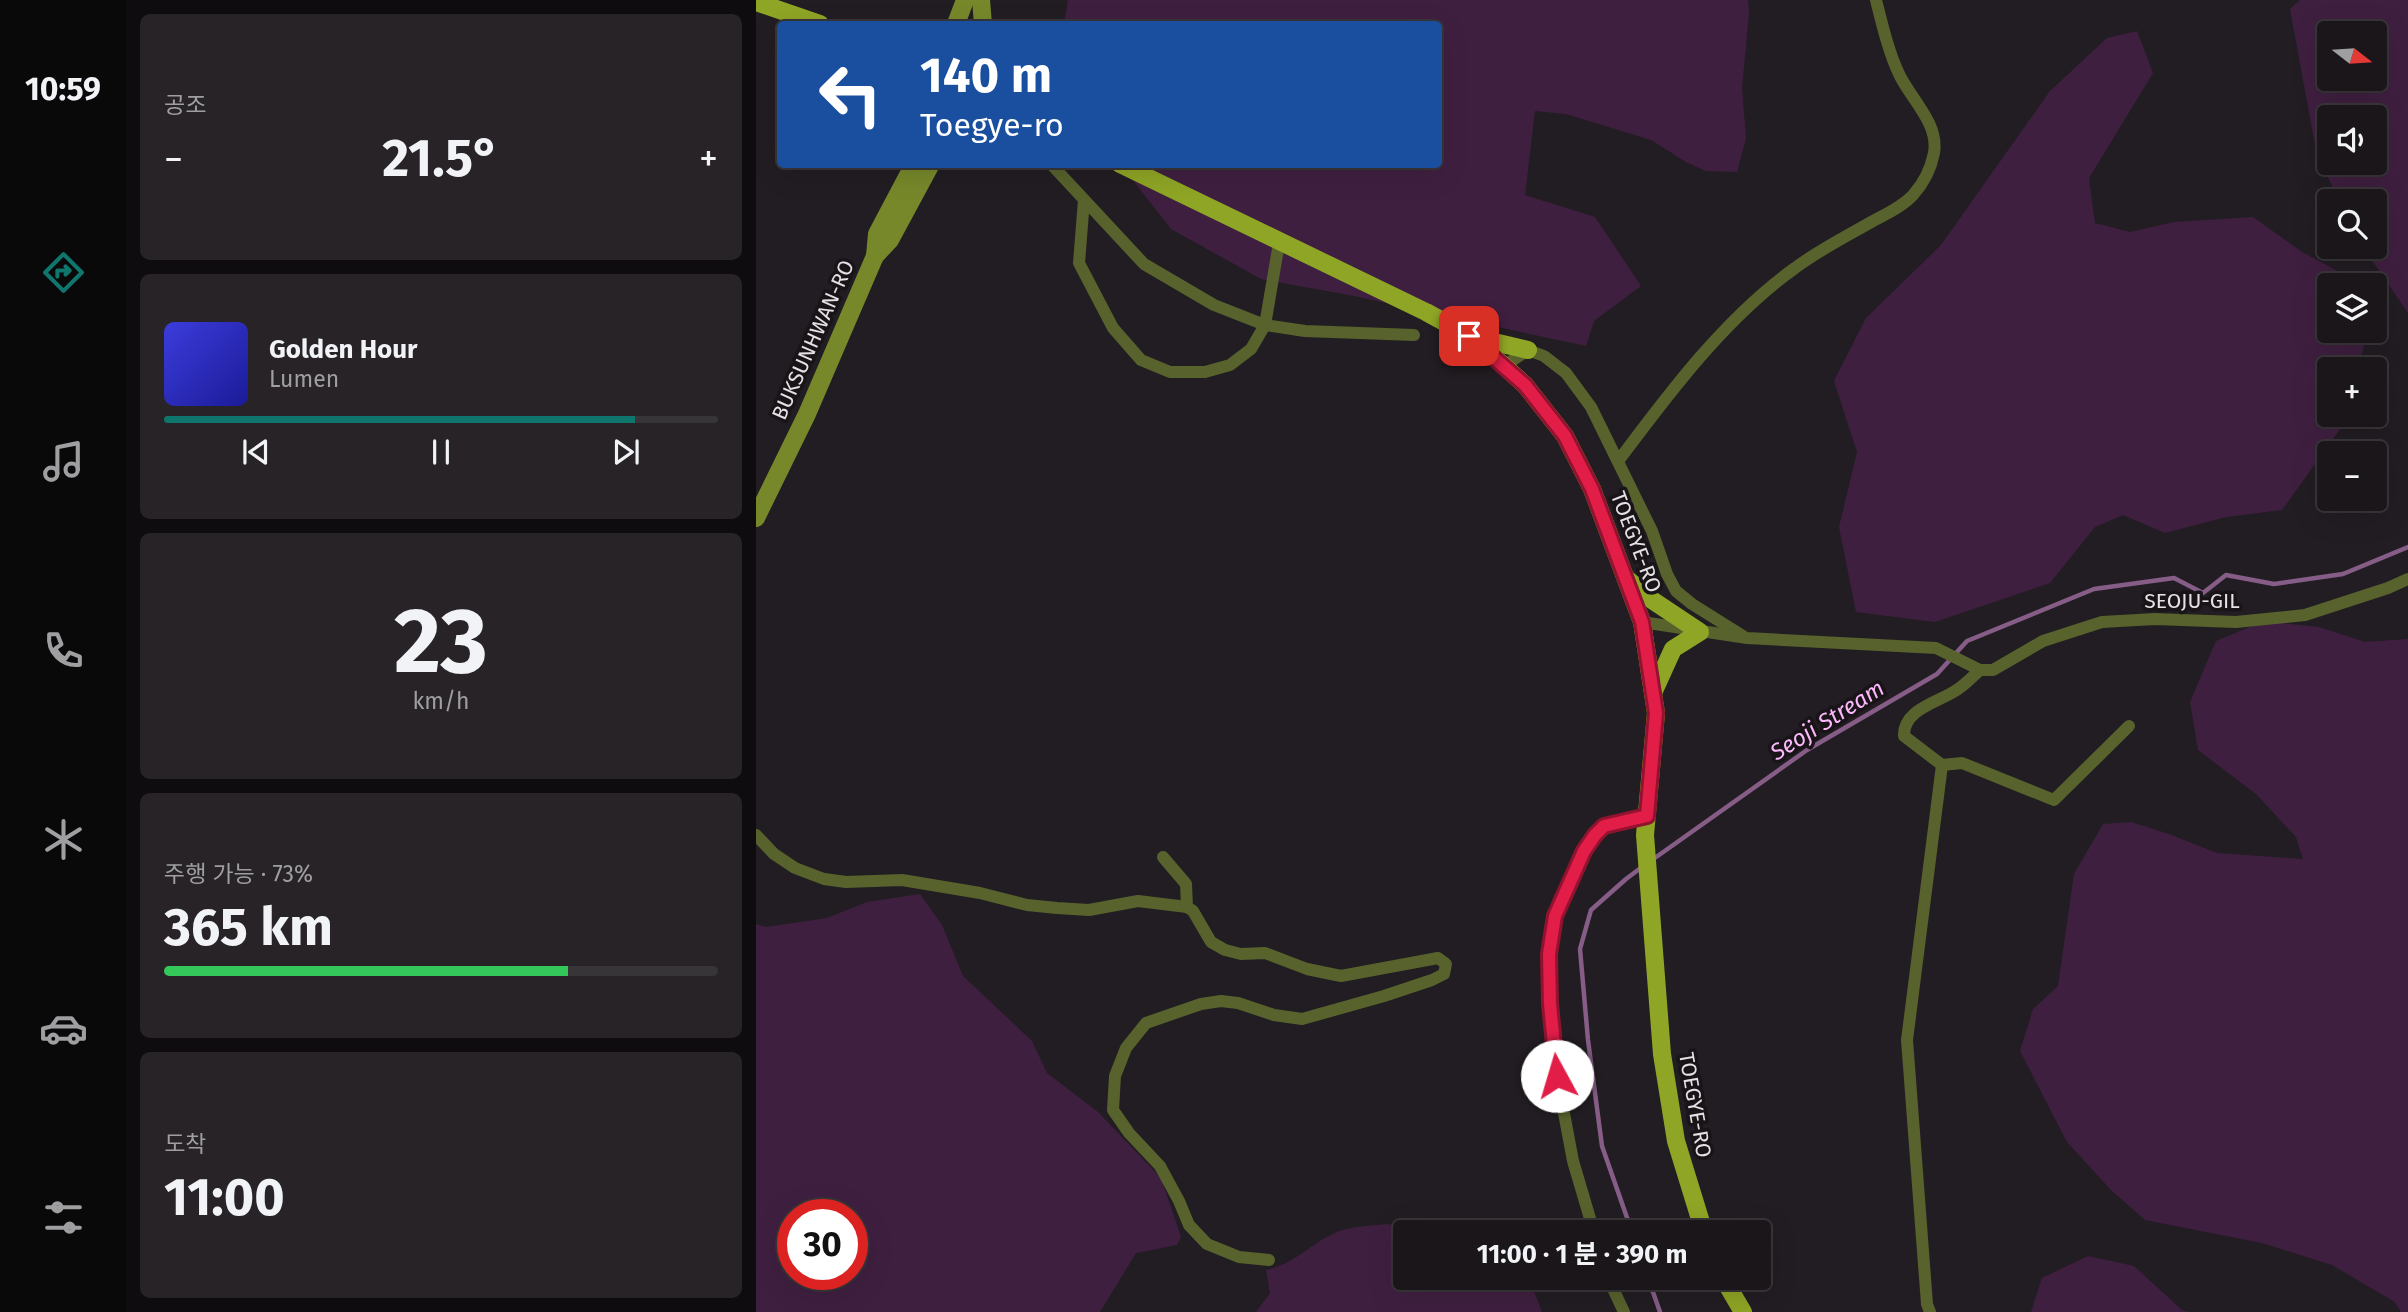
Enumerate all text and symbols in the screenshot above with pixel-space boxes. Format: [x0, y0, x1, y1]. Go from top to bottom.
north arrow [2317, 21, 2387, 91]
map controls [2317, 21, 2387, 511]
text: 140 m [920, 46, 1052, 105]
icon: left [805, 49, 896, 140]
text: 10:59 [25, 70, 101, 108]
text: 공조 [164, 91, 206, 119]
button: sound [2317, 105, 2387, 175]
text: Toegye-ro [920, 106, 1064, 144]
text: 21.5° [382, 127, 500, 190]
text: − [164, 136, 183, 182]
text: + [699, 136, 718, 182]
button: search [2317, 189, 2387, 259]
icon: directions [39, 248, 88, 297]
street label: BUKSUNHWAN-RO [766, 256, 860, 424]
button: layers [2317, 273, 2387, 343]
pin [1439, 306, 1499, 366]
icon: arrive [1450, 317, 1488, 355]
text: Golden Hour [269, 334, 417, 365]
button: + [2317, 357, 2387, 427]
text: Lumen [269, 365, 339, 393]
icon: previous [237, 433, 275, 471]
icon: pause [422, 433, 460, 471]
icon: next [607, 433, 645, 471]
icon: music [39, 437, 88, 486]
button: − [2317, 441, 2387, 511]
street label: TOEGYE-RO [1605, 488, 1667, 596]
text: 23 [394, 587, 488, 696]
street label: SEOJU-GIL [2144, 588, 2240, 614]
icon: phone [39, 626, 88, 675]
water label: Seoji Stream [1764, 674, 1889, 767]
text: km/h [413, 687, 469, 715]
icon: climate [39, 815, 88, 864]
text: 주행 가능 · 73% [164, 860, 313, 888]
text: 365 km [164, 896, 333, 959]
icon: car [39, 1004, 88, 1053]
position arrow [1520, 1039, 1594, 1113]
street label: TOEGYE-RO [1673, 1050, 1717, 1160]
text: 도착 [164, 1130, 206, 1158]
text: 11:00 [164, 1166, 285, 1229]
icon: filters [39, 1193, 88, 1242]
speed limit sign: 30 [777, 1199, 868, 1290]
text: 11:00 · 1 분 · 390 m [1477, 1239, 1687, 1270]

